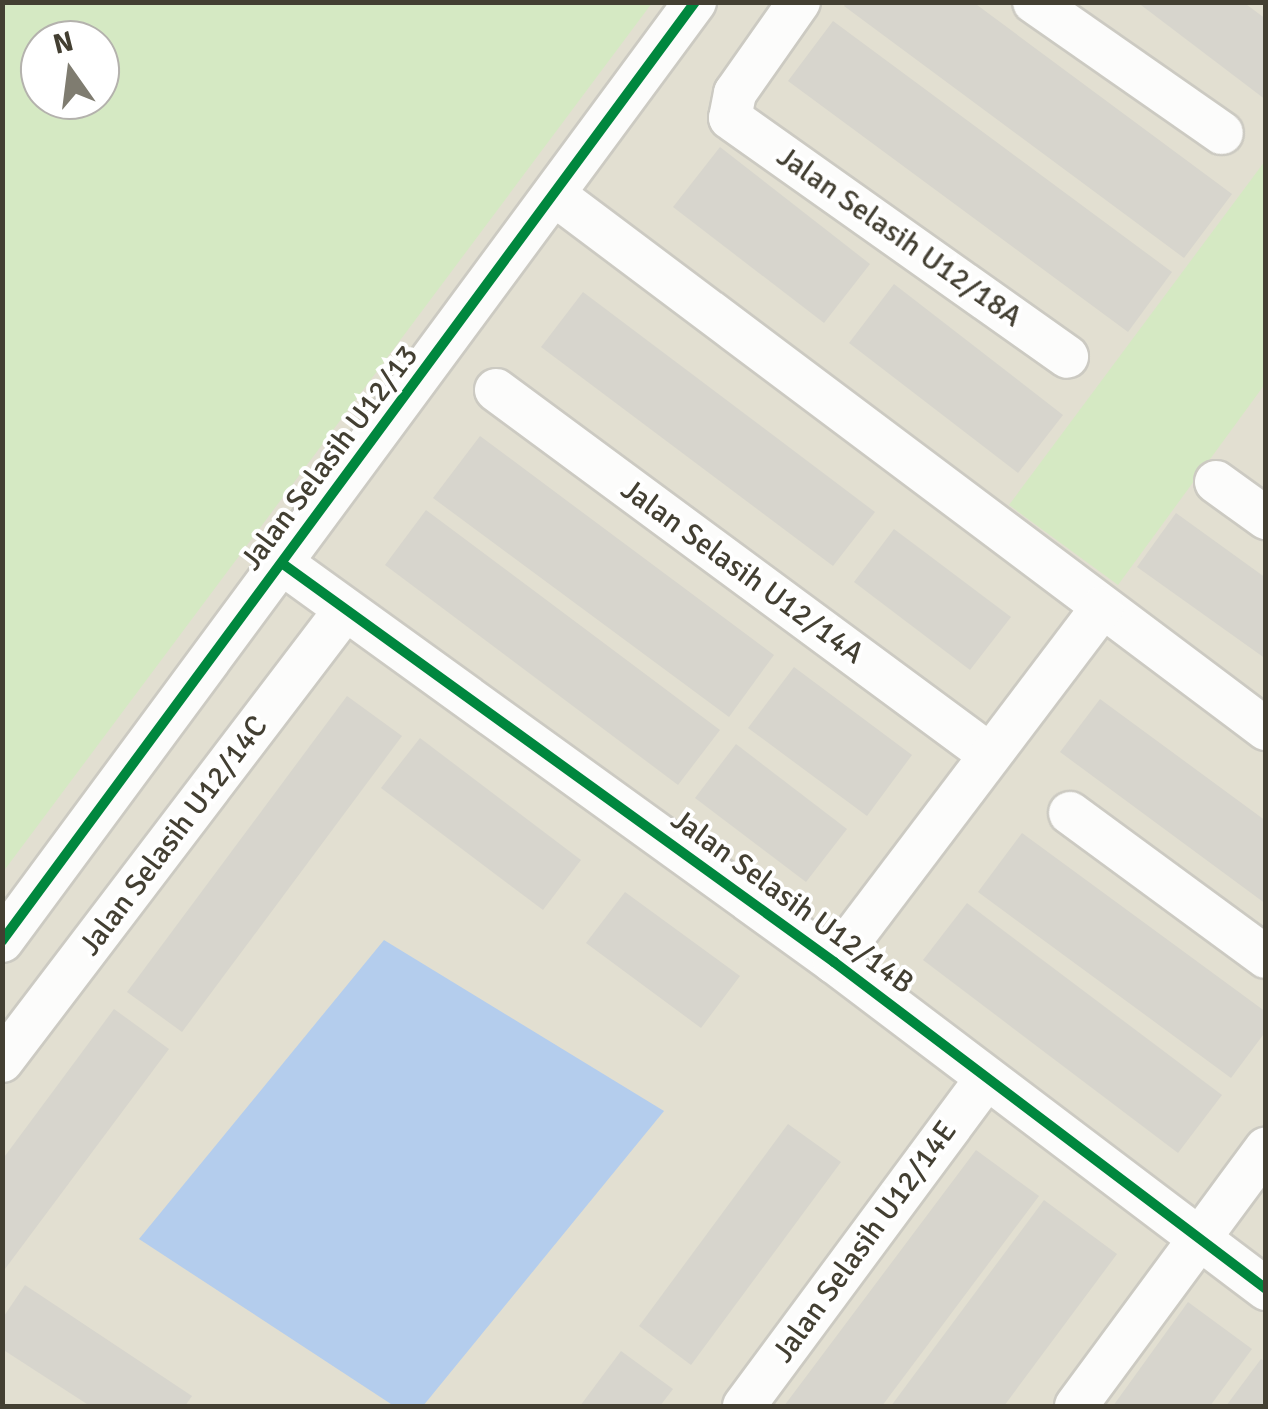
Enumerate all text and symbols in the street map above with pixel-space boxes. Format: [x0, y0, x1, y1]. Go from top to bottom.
north arrow [20, 20, 120, 120]
text: N [50, 24, 77, 62]
street label: Jalan Selasih U12/18A [770, 139, 1028, 335]
street label: Jalan Selasih U12/13 [234, 338, 426, 578]
street label: Jalan Selasih U12/14A [614, 472, 870, 672]
street label: Jalan Selasih U12/14C [72, 709, 276, 963]
street label: Jalan Selasih U12/14B [664, 802, 920, 1002]
street label: Jalan Selasih U12/14E [765, 1114, 965, 1370]

